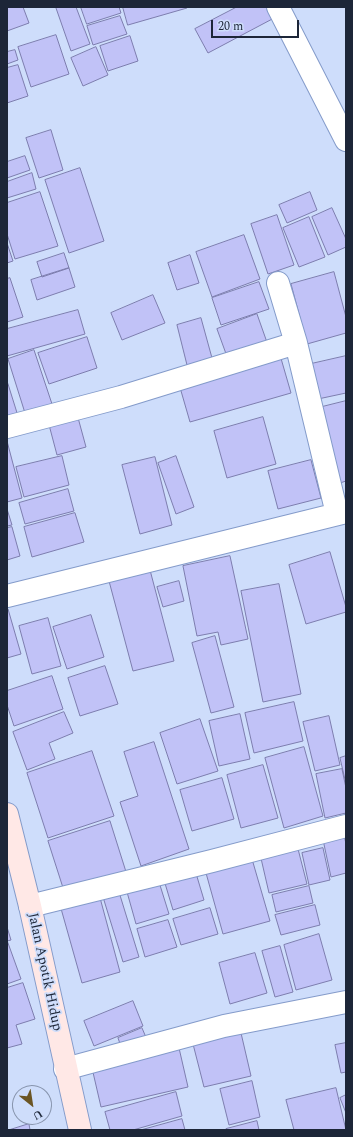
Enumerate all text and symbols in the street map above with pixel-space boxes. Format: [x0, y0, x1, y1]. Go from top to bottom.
scale bar [213, 12, 301, 38]
text: 20 m [218, 17, 243, 36]
street label: Jalan Apotik Hidup [23, 911, 65, 1033]
north arrow [12, 1085, 52, 1125]
text: U [30, 1105, 46, 1125]

